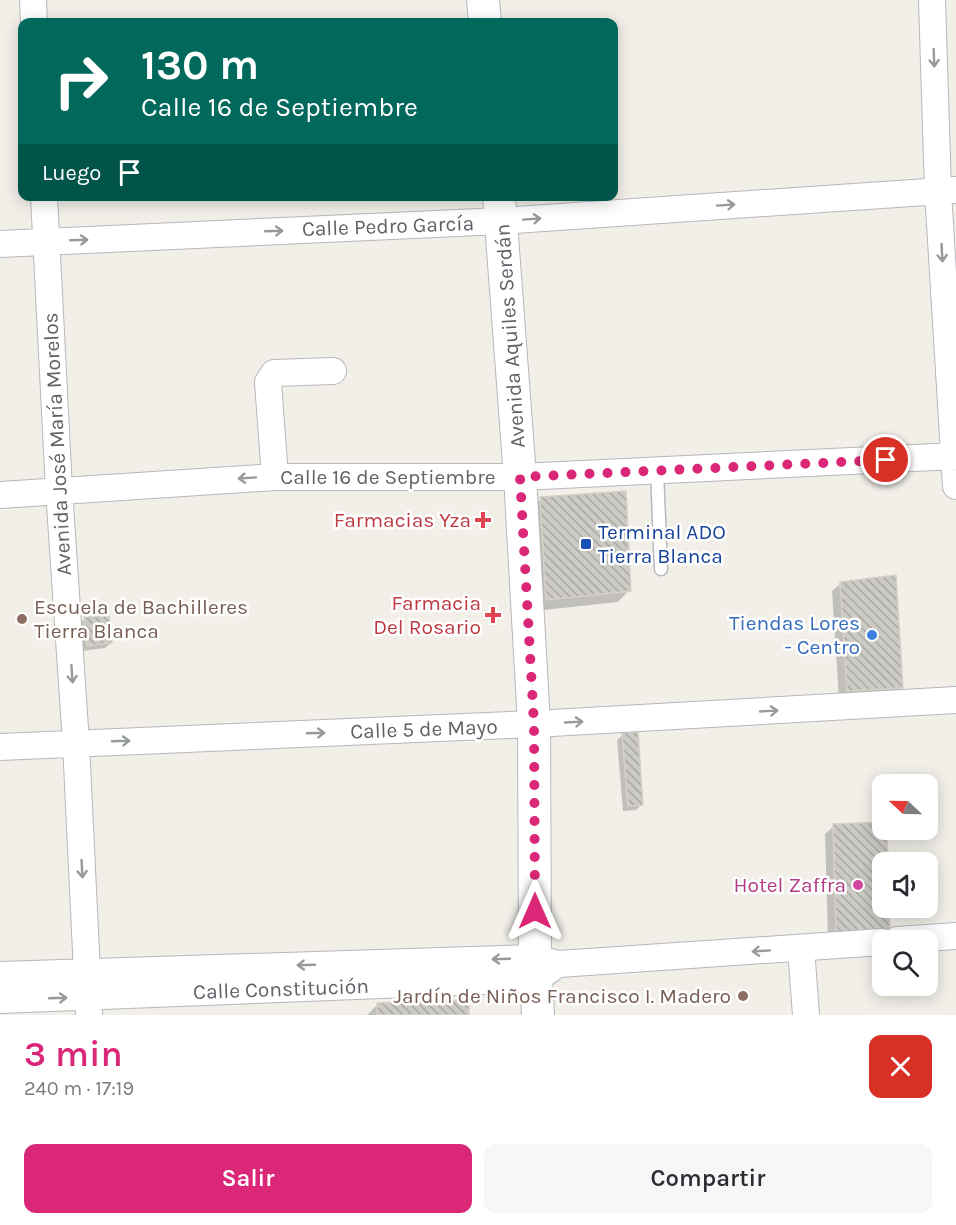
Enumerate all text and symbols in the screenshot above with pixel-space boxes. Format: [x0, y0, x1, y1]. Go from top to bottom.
text: 130 m [141, 40, 259, 90]
icon: right [42, 42, 120, 120]
one-way arrow [928, 48, 940, 68]
text: Calle 16 de Septiembre [141, 91, 418, 123]
icon: arrive [113, 156, 146, 189]
text: Luego [42, 160, 101, 186]
one-way arrow [716, 200, 736, 211]
street label: Calle Pedro García [302, 211, 474, 241]
one-way arrow [521, 213, 541, 224]
street label: Avenida Aquiles Serdán [490, 223, 530, 449]
one-way arrow [264, 226, 284, 237]
one-way arrow [69, 234, 89, 245]
one-way arrow [937, 243, 948, 263]
street label: Avenida José María Morelos [38, 312, 76, 576]
pin [860, 434, 911, 485]
icon: arrive [869, 443, 902, 476]
street label: Calle 16 de Septiembre [280, 465, 496, 489]
one-way arrow [238, 473, 258, 484]
place label: Farmacias Yza [334, 508, 471, 532]
marker: Farmacias Yza [476, 513, 490, 527]
place label: Terminal ADO Tierra Blanca [598, 520, 726, 568]
marker: Terminal ADO Tierra Blanca [579, 537, 593, 551]
place label: Farmacia Del Rosario [373, 591, 481, 639]
place label: Escuela de Bachilleres Tierra Blanca [34, 595, 248, 643]
marker: Farmacia Del Rosario [486, 608, 500, 622]
place label: Tiendas Lores - Centro [729, 611, 860, 659]
marker: Escuela de Bachilleres Tierra Blanca [15, 612, 29, 626]
marker: Tiendas Lores - Centro [865, 628, 879, 642]
one-way arrow [66, 664, 77, 684]
one-way arrow [758, 705, 778, 716]
street label: Calle 5 de Mayo [350, 714, 498, 744]
one-way arrow [563, 716, 583, 727]
one-way arrow [306, 728, 326, 739]
one-way arrow [111, 736, 131, 747]
north arrow [872, 774, 938, 840]
map controls [872, 774, 938, 996]
button: sound [872, 852, 938, 918]
one-way arrow [76, 858, 87, 878]
place label: Hotel Zaffra [733, 873, 846, 897]
marker: Hotel Zaffra [851, 878, 865, 892]
position arrow [503, 879, 567, 943]
button: search [872, 930, 938, 996]
one-way arrow [751, 946, 771, 957]
one-way arrow [491, 954, 511, 965]
one-way arrow [296, 960, 316, 971]
street label: Calle Constitución [193, 974, 369, 1004]
place label: Jardín de Niños Francisco I. Madero [393, 984, 731, 1008]
marker: Jardín de Niños Francisco I. Madero [736, 989, 750, 1003]
one-way arrow [48, 992, 68, 1003]
text: 3 min [24, 1033, 123, 1075]
button: close [869, 1035, 932, 1098]
text: 240 m · 17:19 [24, 1077, 134, 1100]
button: Salir [24, 1144, 472, 1213]
button: Compartir [484, 1144, 932, 1213]

